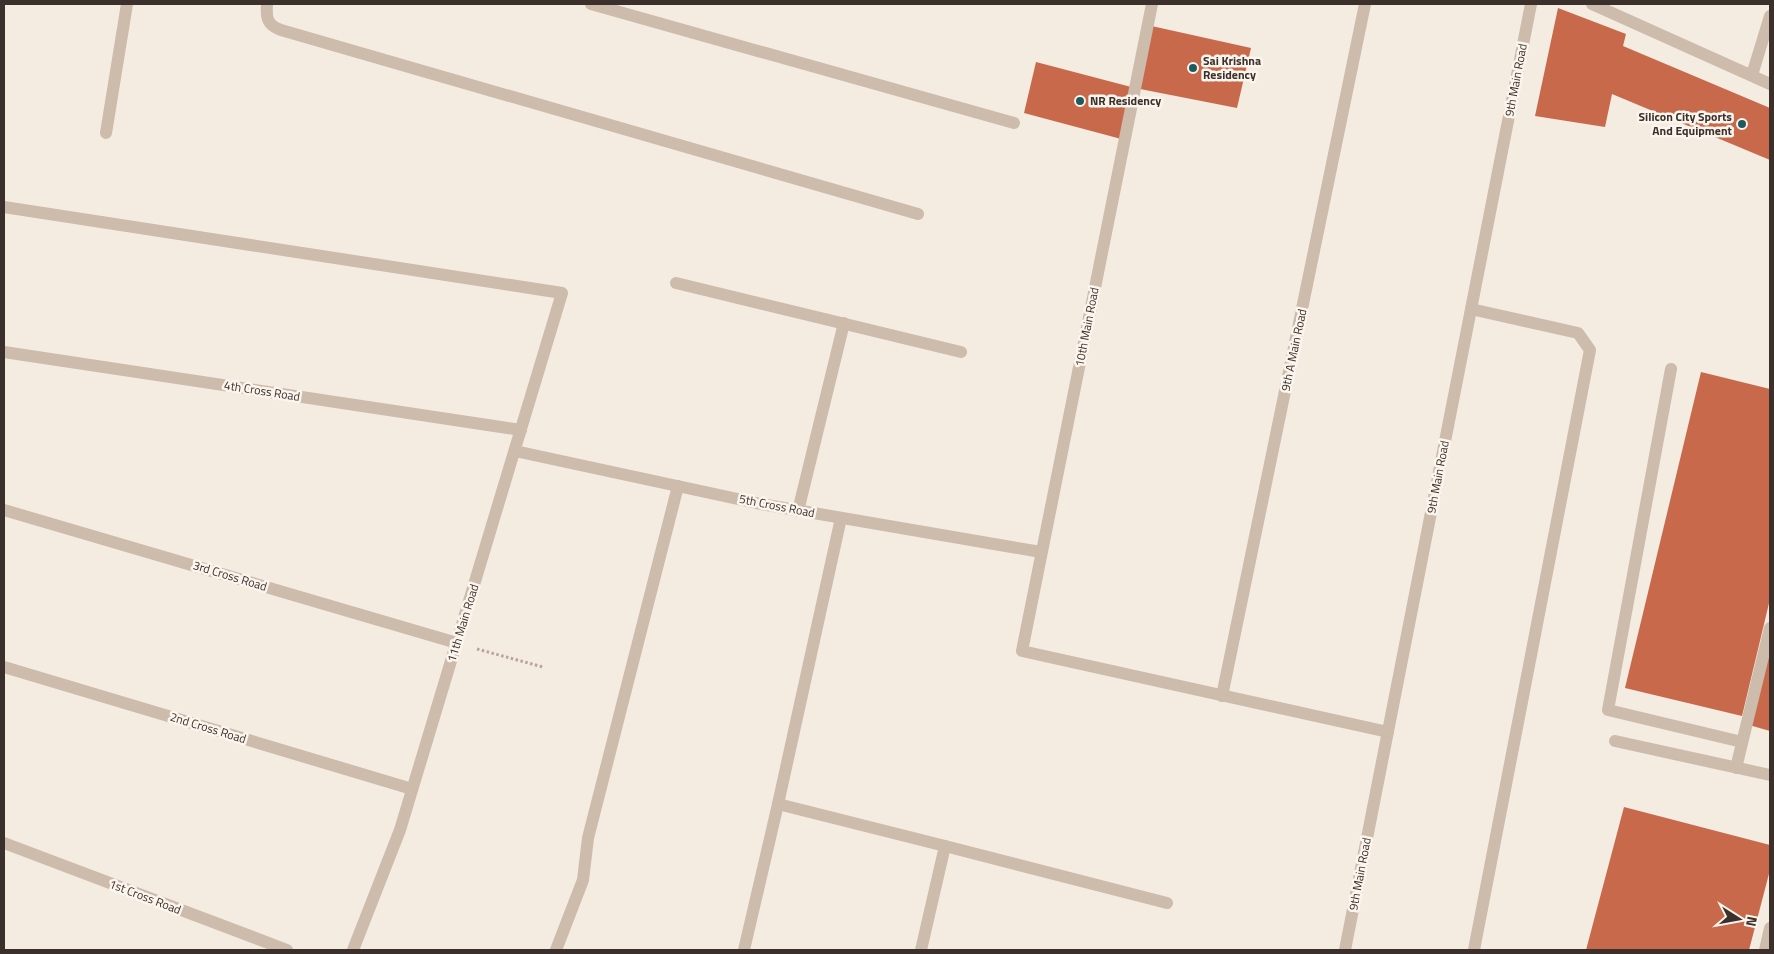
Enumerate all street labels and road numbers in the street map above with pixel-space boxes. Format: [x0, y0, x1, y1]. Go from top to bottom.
street label: 9th Main Road [1499, 42, 1532, 118]
street label: 10th Main Road [1070, 286, 1104, 368]
street label: 9th A Main Road [1276, 307, 1311, 393]
street label: 4th Cross Road [223, 375, 301, 406]
street label: 9th Main Road [1421, 439, 1454, 515]
street label: 5th Cross Road [738, 489, 817, 522]
street label: 3rd Cross Road [191, 555, 269, 596]
street label: 11th Main Road [442, 582, 483, 664]
street label: 2nd Cross Road [168, 707, 249, 748]
street label: 9th Main Road [1343, 836, 1376, 912]
street label: 1st Cross Road [106, 874, 184, 919]

